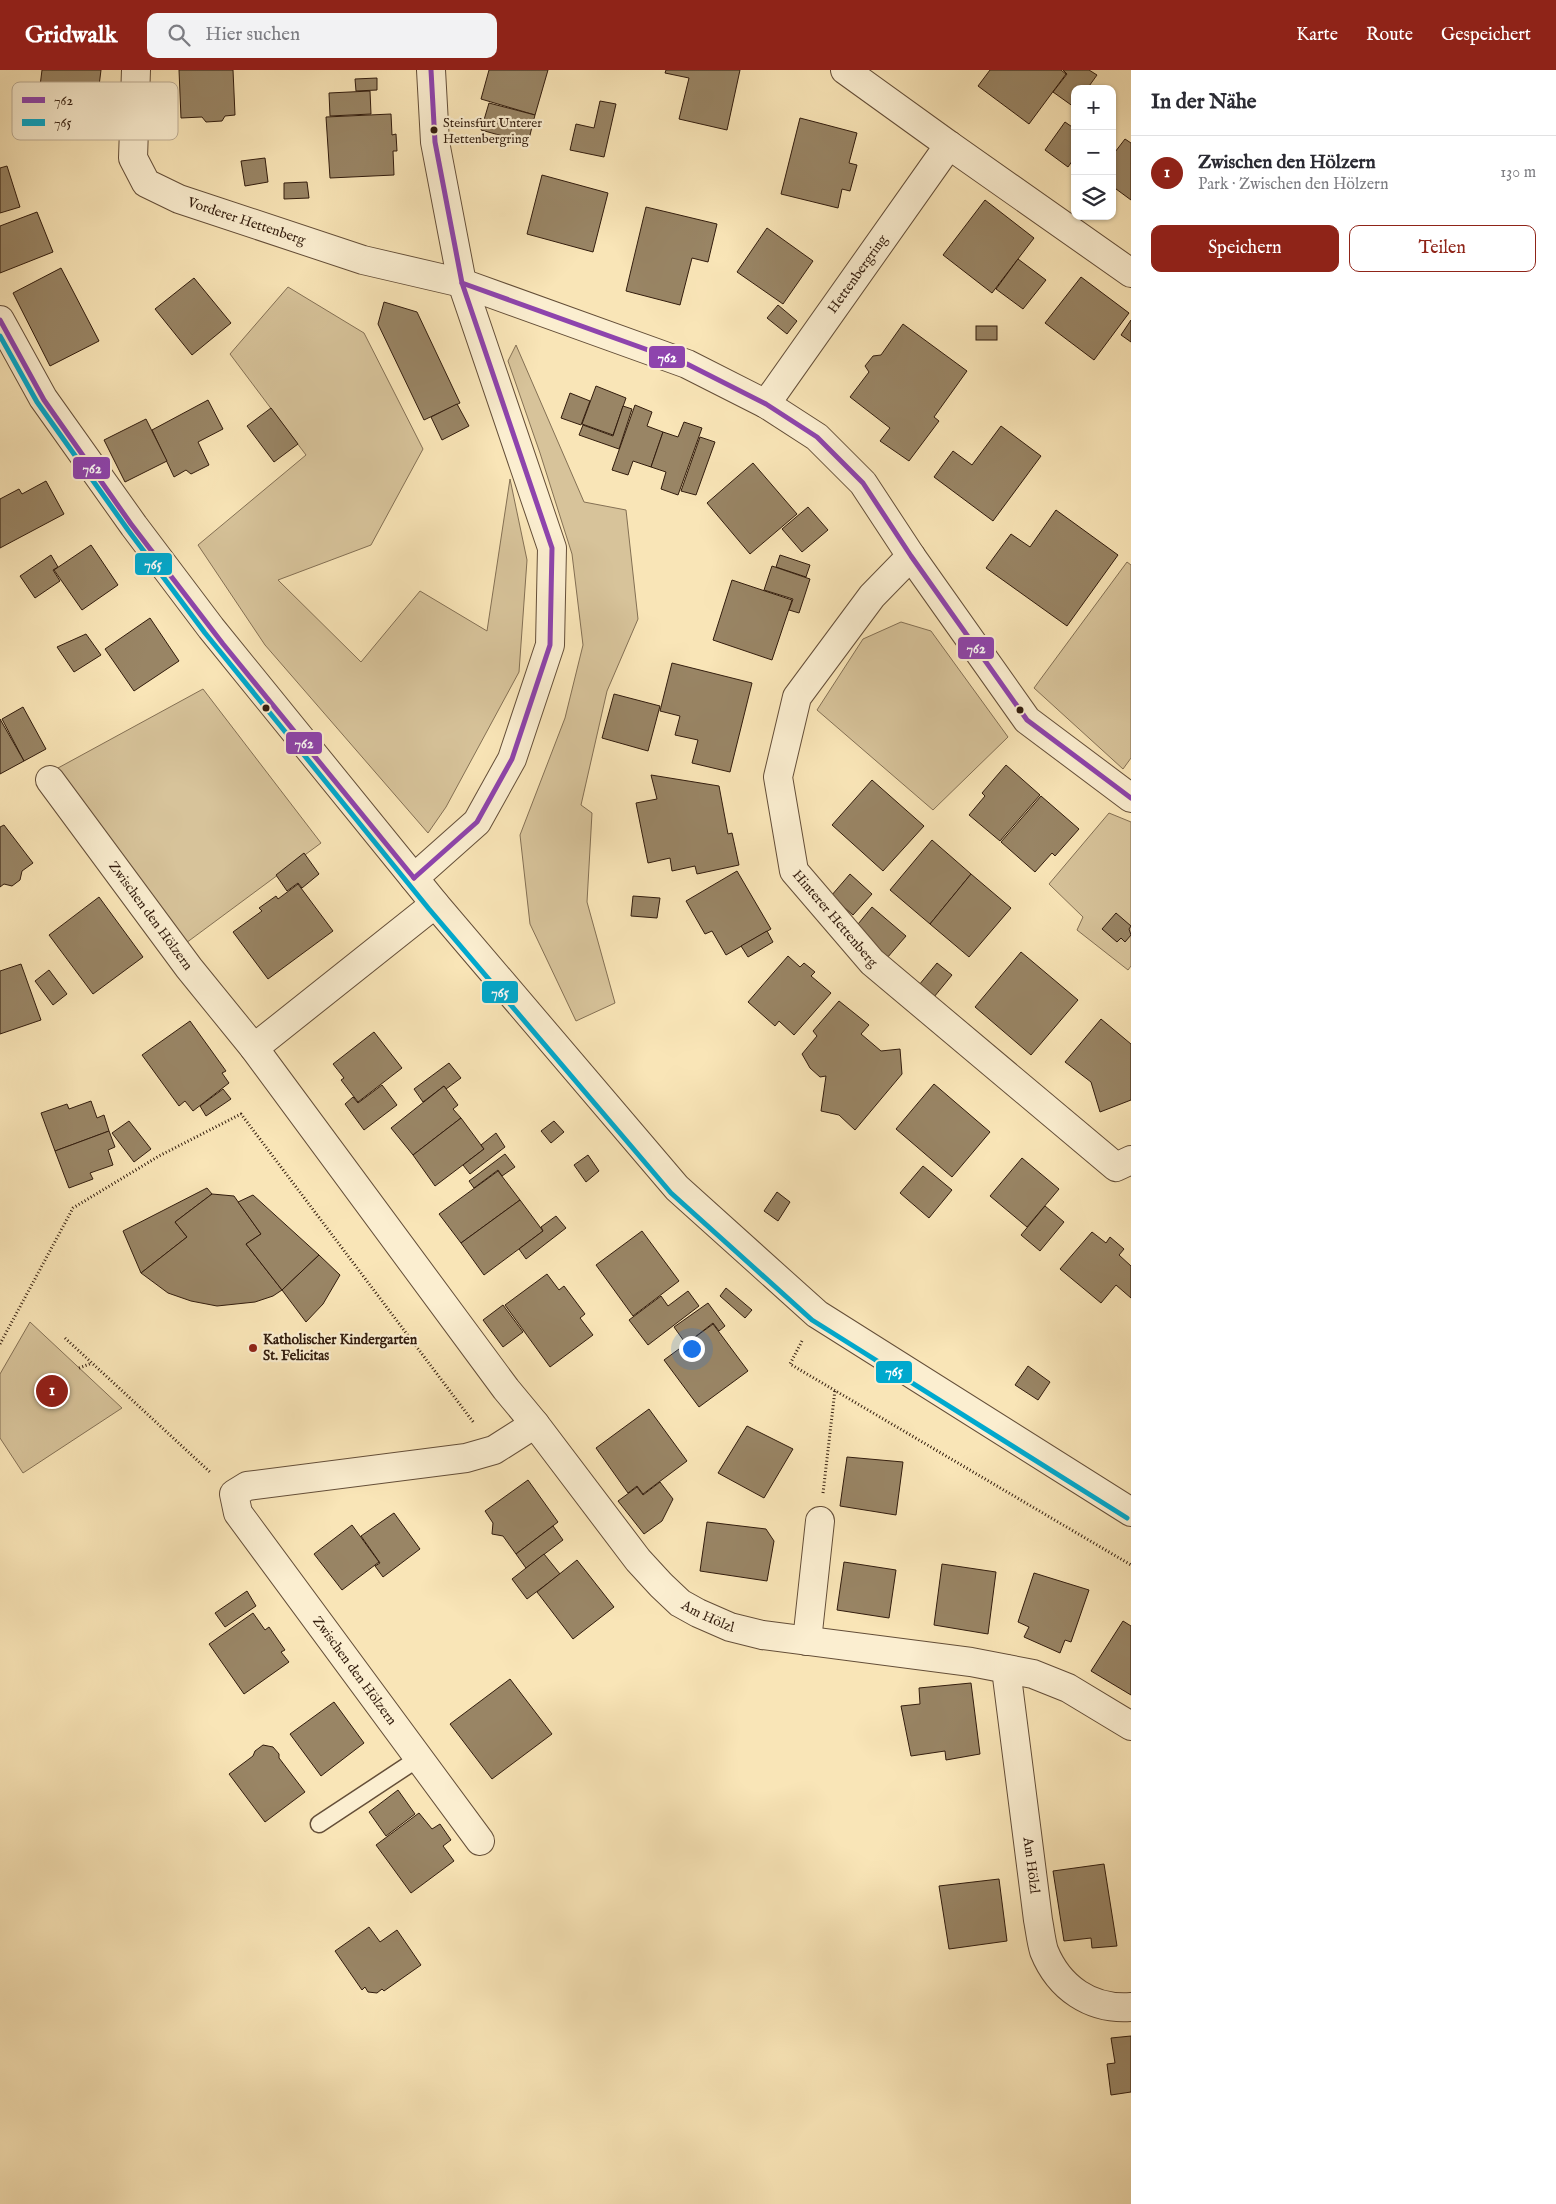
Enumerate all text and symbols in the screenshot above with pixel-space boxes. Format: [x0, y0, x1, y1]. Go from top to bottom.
search box [147, 13, 497, 58]
text: Gridwalk [25, 20, 117, 51]
icon: search [165, 21, 193, 49]
text: Hier suchen [205, 23, 300, 47]
text: Karte [1296, 24, 1338, 47]
text: Route [1366, 24, 1413, 47]
text: Gespeichert [1441, 24, 1531, 47]
legend [12, 82, 178, 140]
map controls [1071, 85, 1116, 220]
button: + [1071, 85, 1116, 130]
text: In der Nähe [1151, 89, 1257, 116]
text: 762 [54, 92, 73, 110]
text: 765 [54, 114, 72, 132]
place label: Steinsfurt Unterer Hettenbergring [443, 115, 542, 148]
marker: Steinsfurt Unterer Hettenbergring [429, 125, 439, 135]
button: − [1071, 130, 1116, 175]
text: Zwischen den Hölzern [1198, 151, 1376, 175]
text: 1 [1164, 163, 1170, 183]
text: 130 m [1500, 163, 1536, 183]
button: layers [1071, 175, 1116, 220]
text: Park · Zwischen den Hölzern [1198, 175, 1388, 195]
street label: Vorderer Hettenberg [184, 193, 308, 249]
button: Speichern [1151, 225, 1339, 272]
button: Teilen [1349, 225, 1536, 272]
street label: Hettenbergring [824, 231, 892, 317]
line badge: 762 [648, 345, 686, 369]
text: 762 [657, 349, 677, 367]
line badge: 762 [72, 456, 111, 480]
text: 762 [82, 460, 102, 478]
line badge: 765 [134, 552, 173, 576]
text: 765 [144, 556, 162, 574]
line badge: 762 [957, 636, 995, 660]
text: 762 [966, 640, 986, 658]
unlabelled marker [261, 703, 271, 713]
unlabelled marker [1015, 705, 1025, 715]
line badge: 762 [285, 731, 323, 755]
text: 762 [294, 735, 314, 753]
street label: Zwischen den Hölzern [104, 858, 197, 974]
street label: Hinterer Hettenberg [788, 866, 881, 972]
line badge: 765 [481, 980, 519, 1004]
text: 765 [491, 984, 509, 1002]
place label: Katholischer Kindergarten St. Felicitas [263, 1331, 418, 1365]
your location [679, 1336, 705, 1362]
marker: Katholischer Kindergarten St. Felicitas [247, 1342, 259, 1354]
line badge: 765 [875, 1360, 913, 1384]
text: 765 [885, 1363, 903, 1381]
pin: 1 [36, 1372, 68, 1410]
street label: Am Hölzl [677, 1596, 736, 1637]
street label: Zwischen den Hölzern [308, 1613, 401, 1729]
street label: Am Hölzl [1018, 1835, 1044, 1895]

